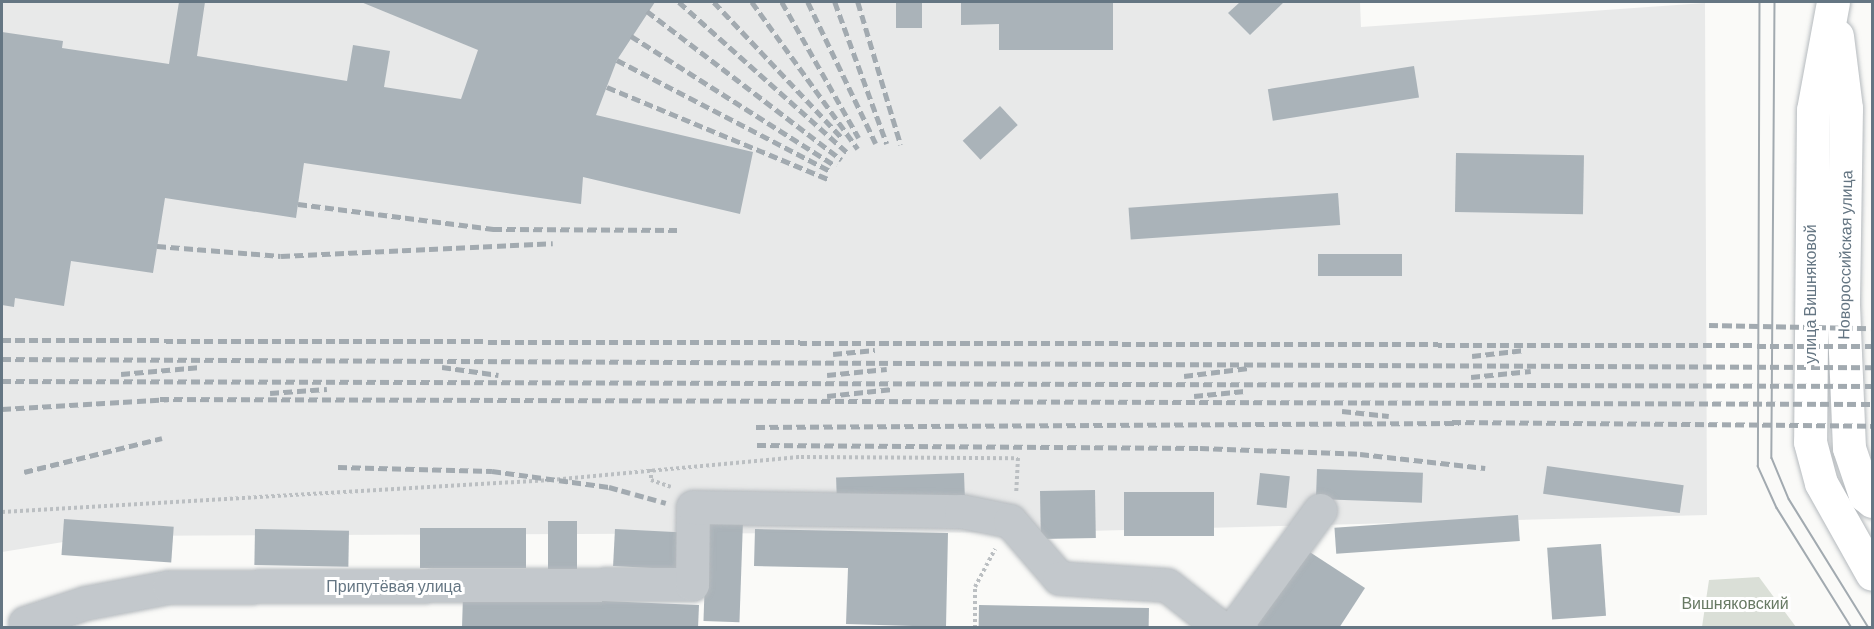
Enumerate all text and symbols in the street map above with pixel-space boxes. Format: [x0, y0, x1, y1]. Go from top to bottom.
street label: Новороссийская улица [1834, 170, 1856, 340]
street label: улица Вишняковой [1800, 224, 1820, 364]
street label: Припутёвая улица [326, 576, 462, 596]
park label: Вишняковский [1681, 593, 1789, 613]

